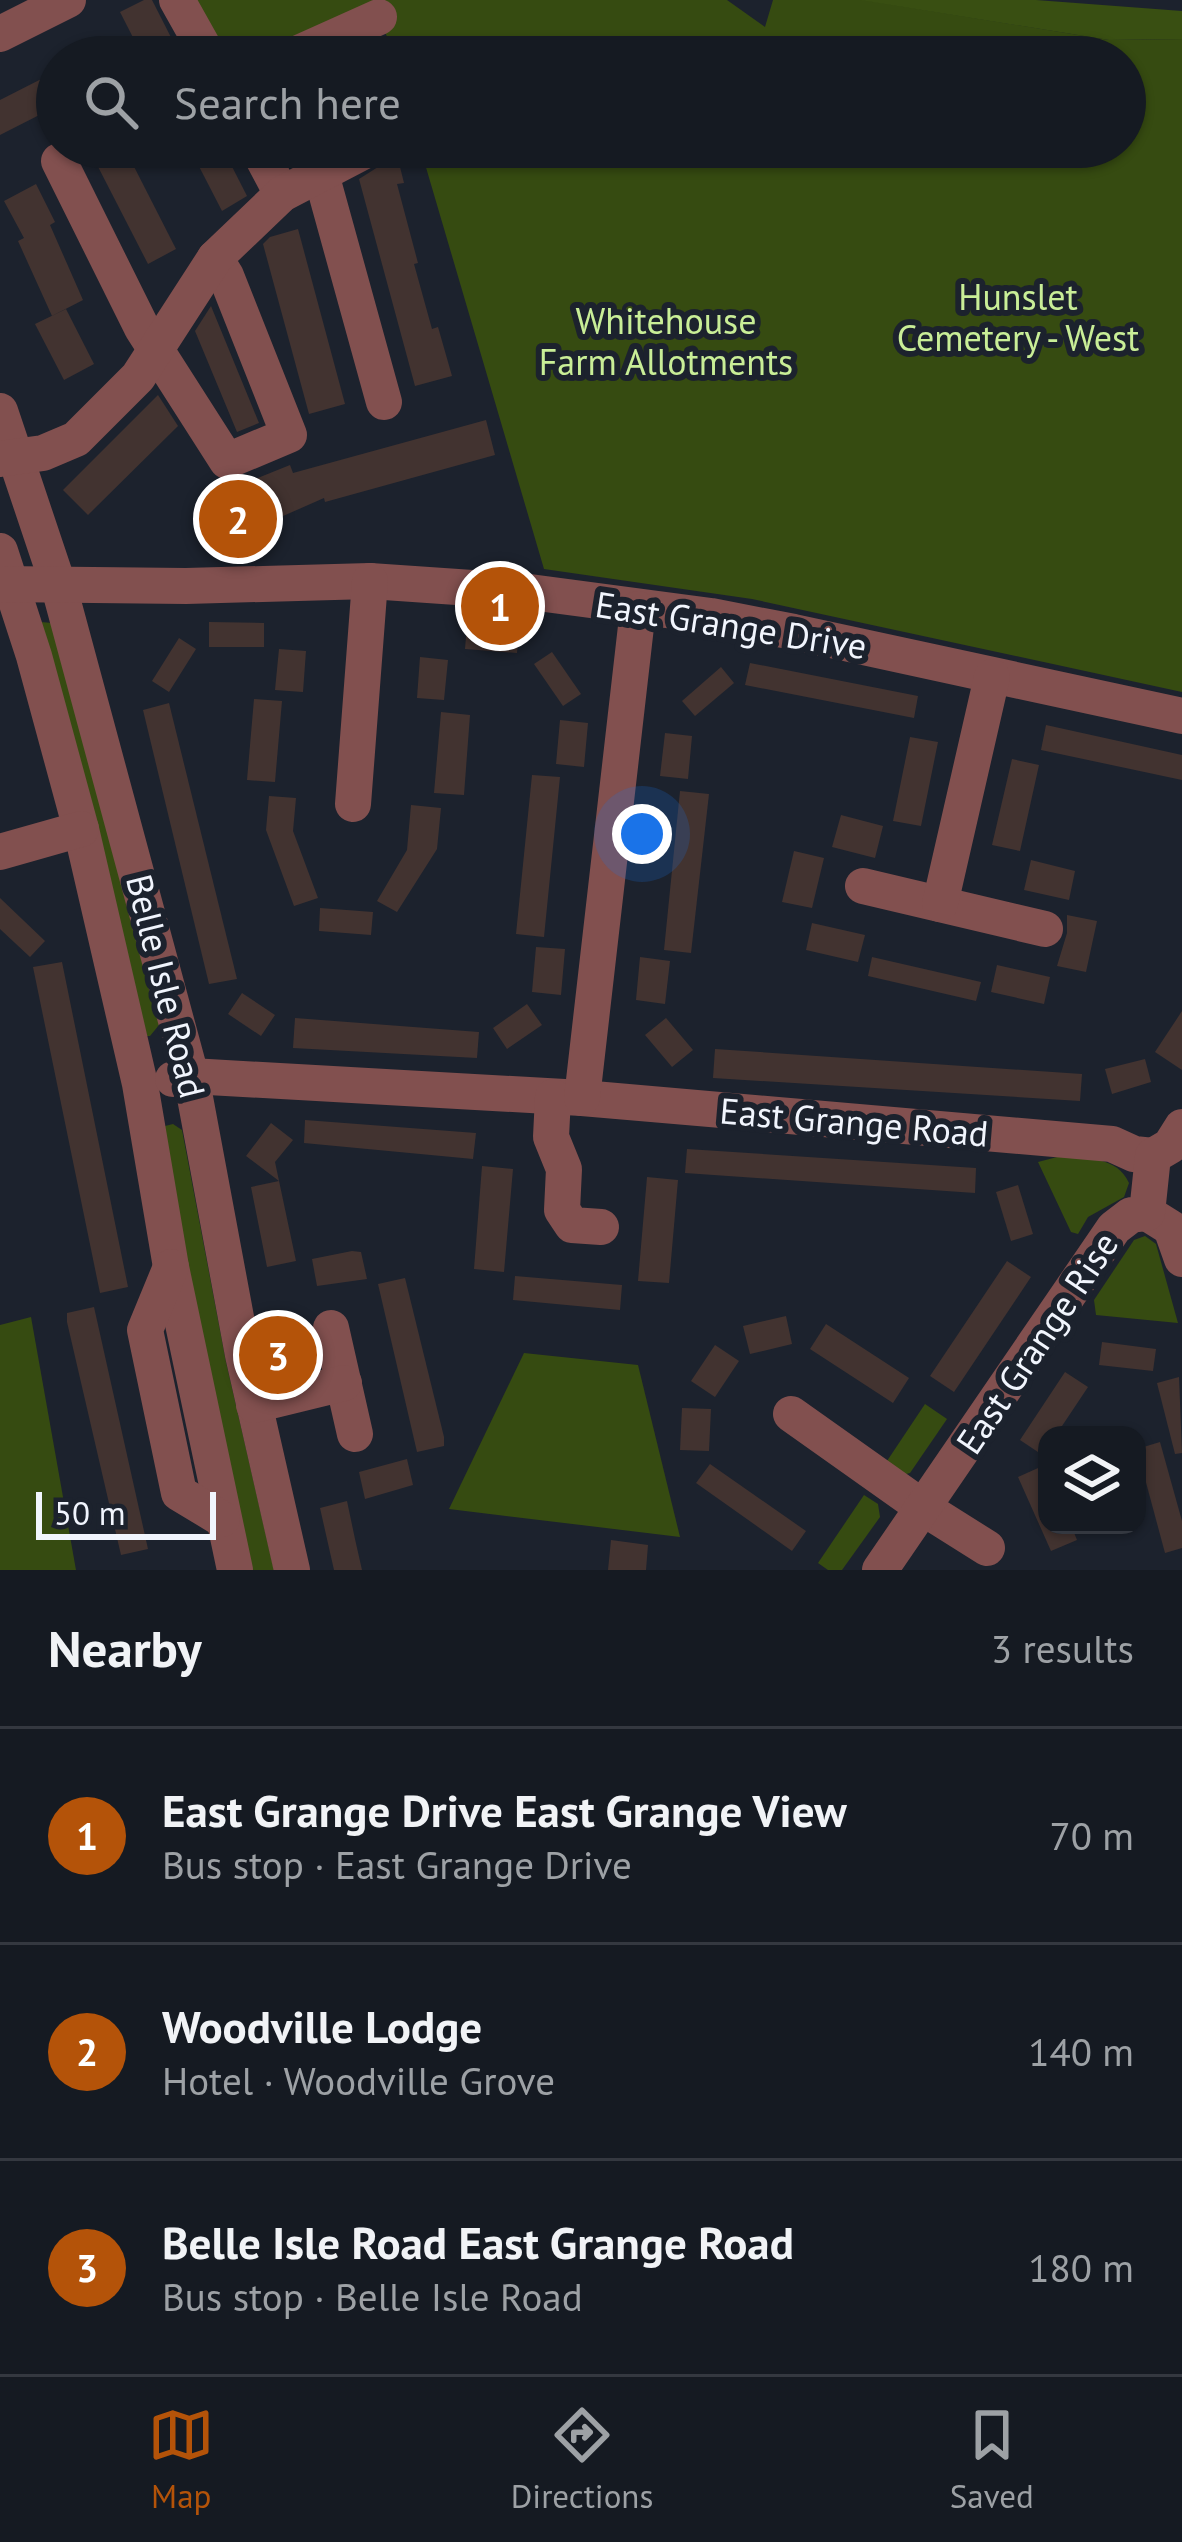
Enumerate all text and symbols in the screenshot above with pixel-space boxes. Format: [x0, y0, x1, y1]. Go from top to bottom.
search box [36, 36, 1146, 168]
icon: search [78, 69, 144, 135]
text: Search here [174, 73, 401, 131]
park label: Hunslet Cemetery - West [897, 273, 1139, 361]
park label: Whitehouse Farm Allotments [539, 297, 793, 385]
pin: 2 [199, 474, 277, 564]
pin: 1 [461, 561, 539, 651]
street label: East Grange Drive [592, 580, 870, 669]
your location [612, 804, 672, 864]
street label: Belle Isle Road [116, 869, 217, 1102]
street label: East Grange Road [718, 1086, 990, 1157]
street label: East Grange Rise [945, 1223, 1128, 1463]
pin: 3 [239, 1310, 317, 1400]
map controls [1038, 1426, 1146, 1534]
button: layers [1038, 1426, 1146, 1534]
scale bar [36, 1486, 216, 1539]
text: 50 m [54, 1491, 126, 1534]
text: Nearby [48, 1615, 202, 1681]
text: 3 results [991, 1623, 1134, 1674]
text: East Grange Drive East Grange View [162, 1781, 847, 1839]
text: 1 [76, 1810, 98, 1861]
text: 70 m [1049, 1810, 1134, 1861]
text: Bus stop · East Grange Drive [162, 1839, 632, 1890]
text: Woodville Lodge [162, 1997, 482, 2055]
text: 2 [76, 2026, 98, 2077]
text: 140 m [1028, 2026, 1134, 2077]
text: Hotel · Woodville Grove [162, 2055, 555, 2106]
text: Belle Isle Road East Grange Road [162, 2213, 794, 2271]
text: 3 [76, 2242, 98, 2293]
text: 180 m [1028, 2242, 1134, 2293]
text: Bus stop · Belle Isle Road [162, 2271, 583, 2322]
tab: Map [148, 2402, 214, 2517]
tab: Directions [511, 2402, 653, 2517]
tab: Saved [950, 2402, 1034, 2517]

